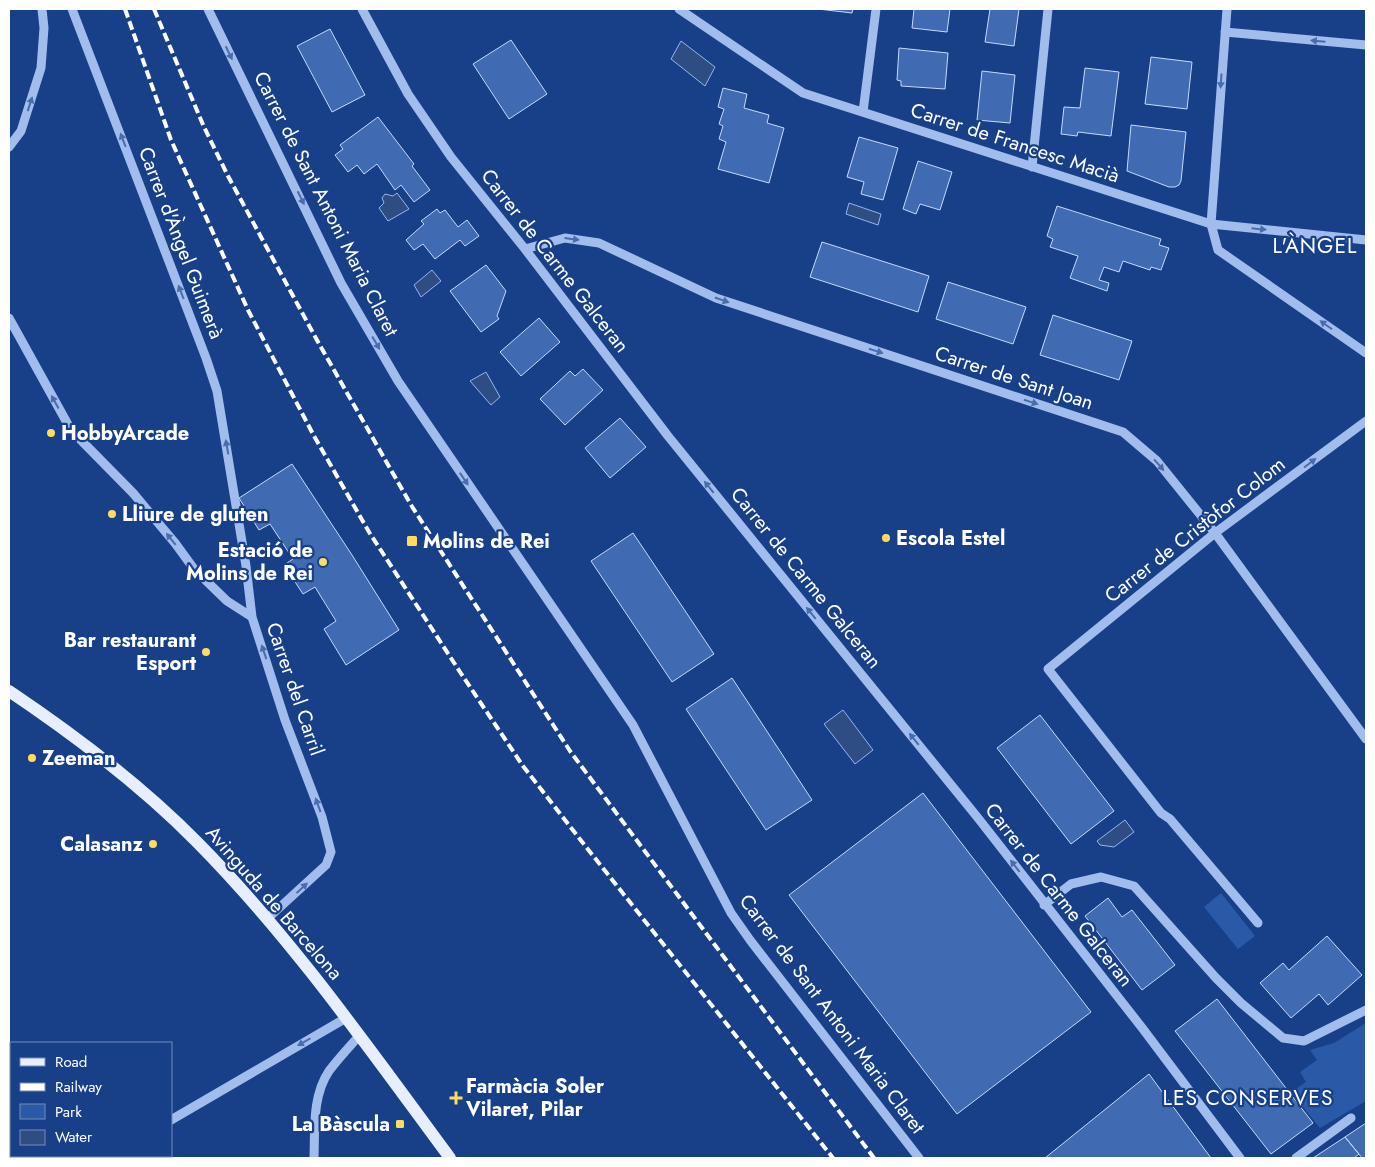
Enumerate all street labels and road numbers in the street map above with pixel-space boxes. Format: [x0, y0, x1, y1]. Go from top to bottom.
street label: Carrer de Sant Antoni Maria Claret [246, 67, 406, 342]
street label: Carrer de Francesc Macià [907, 96, 1123, 190]
street label: Carrer d'Àngel Guimerà [131, 143, 231, 343]
street label: Carrer de Carme Galceran [474, 163, 636, 359]
street label: Carrer de Sant Joan [931, 339, 1097, 417]
street label: Carrer de Cristòfor Colom [1098, 450, 1292, 610]
street label: Carrer de Carme Galceran [724, 481, 888, 675]
street label: Carrer del Carril [259, 619, 331, 759]
street label: Carrer de Carme Galceran [978, 797, 1140, 993]
street label: Avinguda de Barcelona [199, 819, 349, 987]
street label: Carrer de Sant Antoni Maria Claret [732, 888, 932, 1140]

